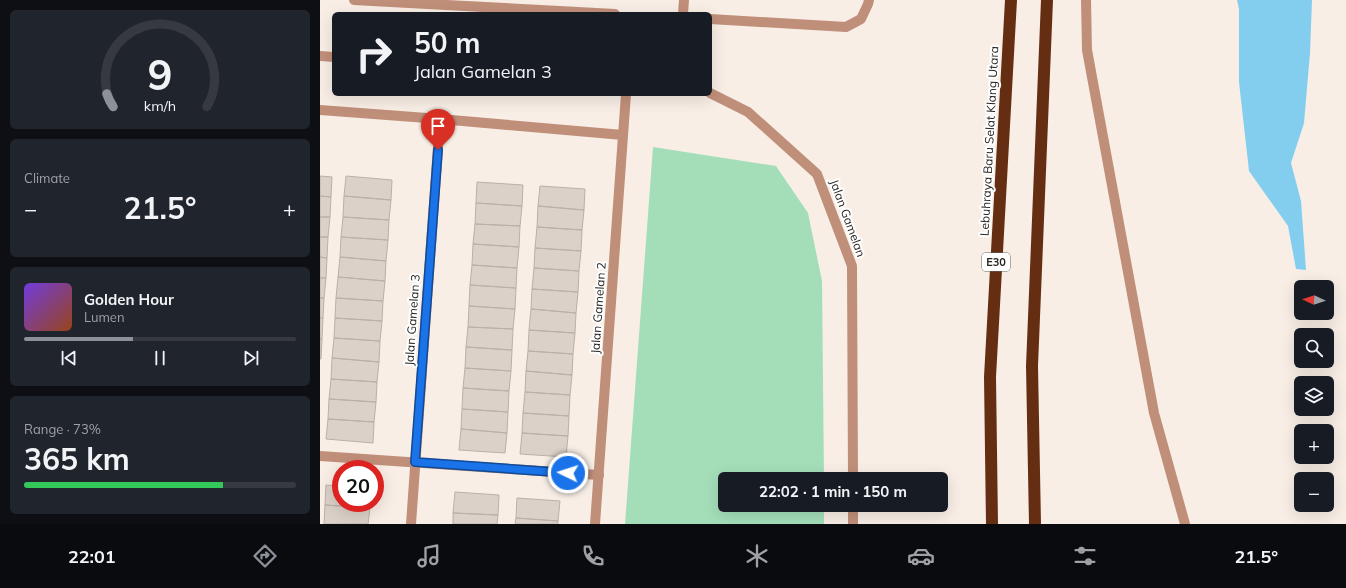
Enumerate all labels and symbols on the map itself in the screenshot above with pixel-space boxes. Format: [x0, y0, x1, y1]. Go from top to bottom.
street label: Lebuhraya Baru Selat Klang Utara [977, 46, 1001, 236]
pin [421, 109, 455, 150]
street label: Jalan Gamelan [827, 177, 869, 259]
road number: E30 [982, 253, 1010, 271]
street label: Jalan Gamelan 2 [587, 262, 609, 354]
street label: Jalan Gamelan 3 [401, 274, 423, 366]
north arrow [1294, 280, 1334, 320]
position arrow [547, 452, 589, 494]
speed limit sign: 20 [332, 460, 384, 512]

